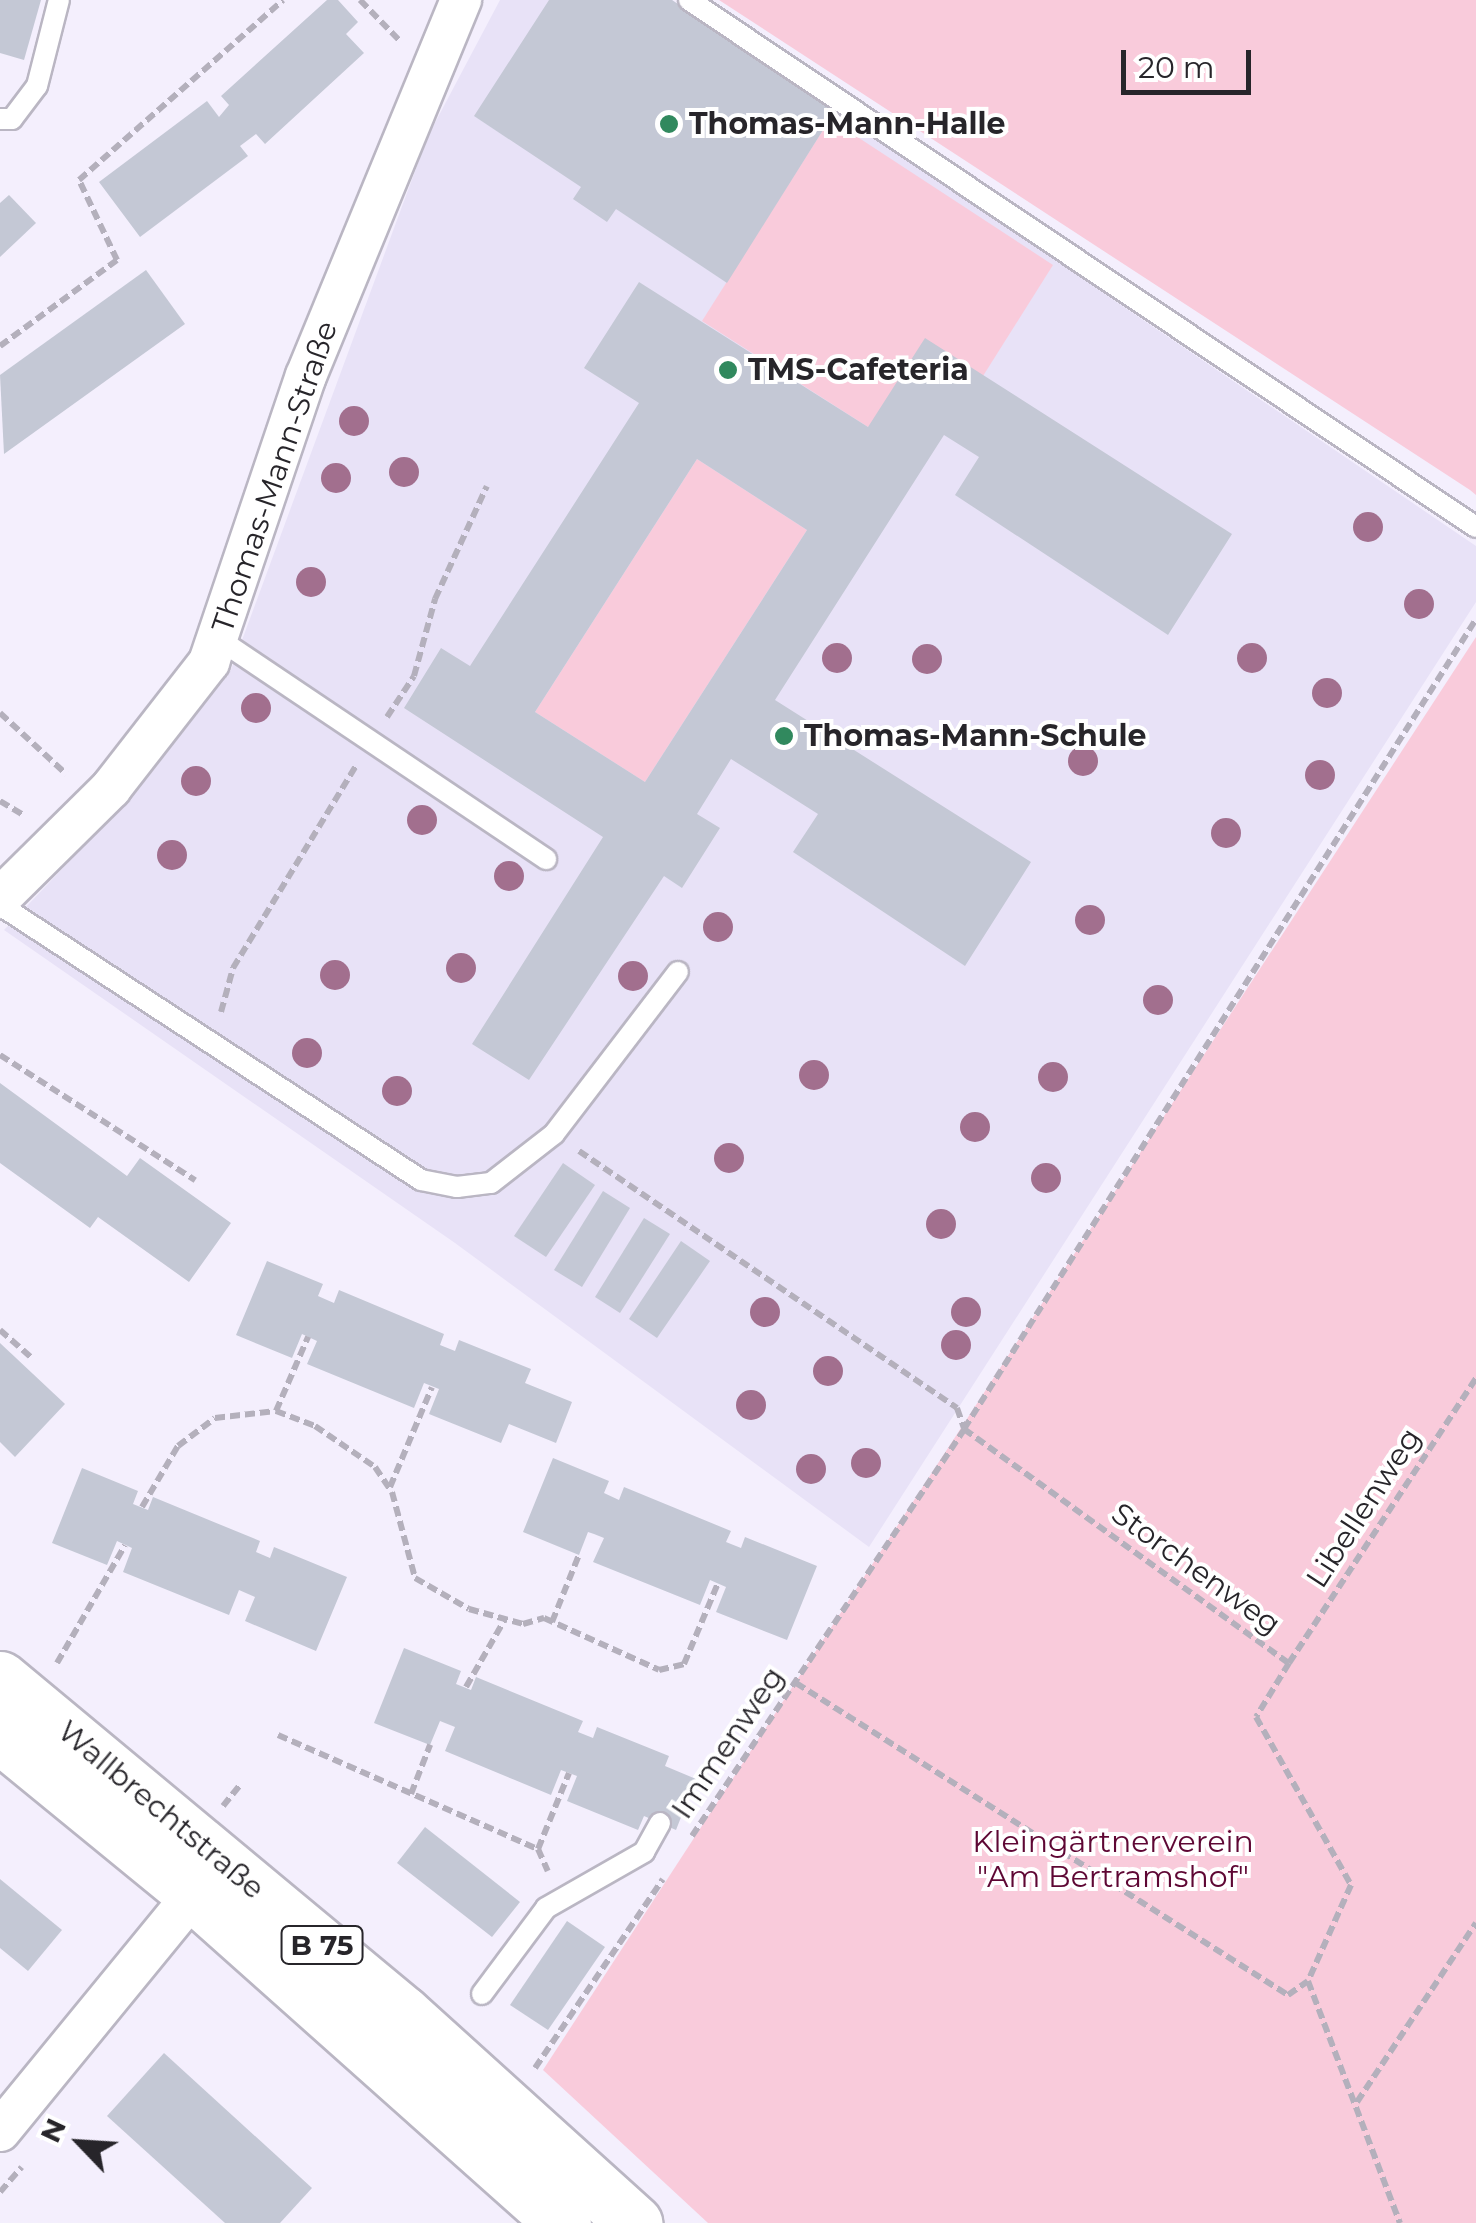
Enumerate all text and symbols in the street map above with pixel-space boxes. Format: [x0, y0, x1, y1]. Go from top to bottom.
scale bar [1126, 30, 1256, 92]
text: 20 m [1138, 49, 1215, 86]
place label: Thomas-Mann-Halle [689, 106, 1005, 142]
marker: Thomas-Mann-Halle [658, 113, 680, 135]
street label: Thomas-Mann-Straße [205, 317, 345, 637]
place label: TMS-Cafeteria [748, 352, 969, 388]
marker: TMS-Cafeteria [717, 359, 739, 381]
place label: Thomas-Mann-Schule [804, 718, 1146, 754]
marker: Thomas-Mann-Schule [773, 725, 795, 747]
street label: Libellenweg [1299, 1421, 1429, 1595]
street label: Storchenweg [1104, 1496, 1288, 1642]
street label: Immenweg [664, 1660, 792, 1826]
street label: Wallbrechtstraße [51, 1713, 271, 1907]
park label: Kleingärtnerverein "Am Bertramshof" [972, 1824, 1254, 1894]
road number: B 75 [280, 1922, 364, 1968]
north arrow [30, 2093, 130, 2193]
text: N [33, 2113, 73, 2148]

